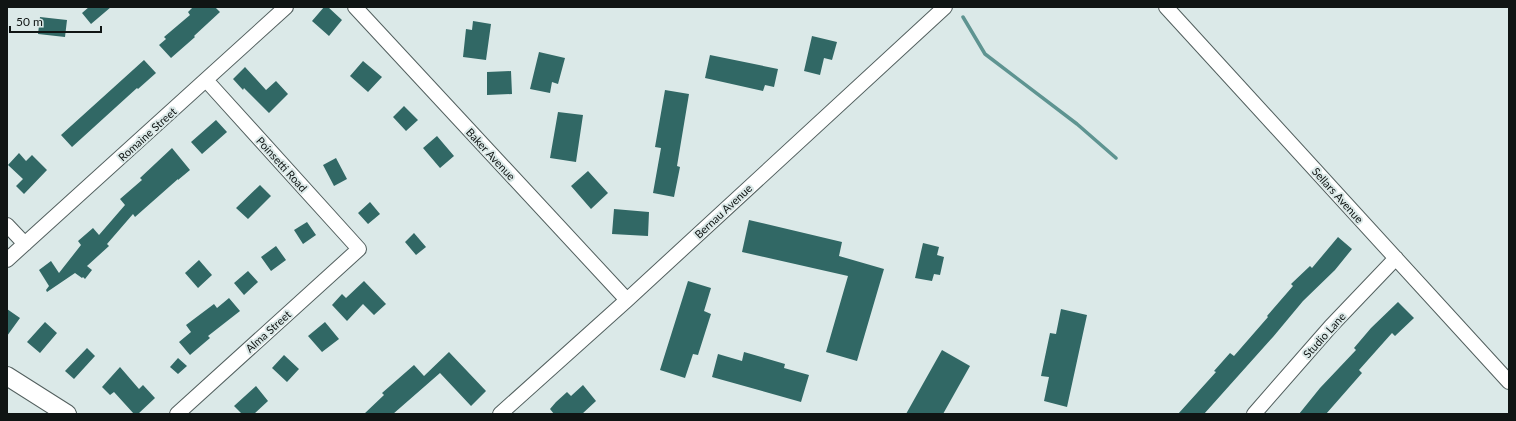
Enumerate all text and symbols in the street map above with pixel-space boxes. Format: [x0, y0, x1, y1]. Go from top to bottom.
scale bar [10, 8, 101, 34]
text: 50 m [16, 14, 43, 29]
street label: Romaine Street [115, 104, 179, 163]
street label: Baker Avenue [464, 125, 518, 183]
street label: Poinsetti Road [254, 134, 310, 194]
street label: Sellars Avenue [1310, 165, 1366, 226]
street label: Bernau Avenue [692, 181, 754, 241]
street label: Alma Street [243, 307, 293, 355]
street label: Studio Lane [1300, 309, 1348, 360]

